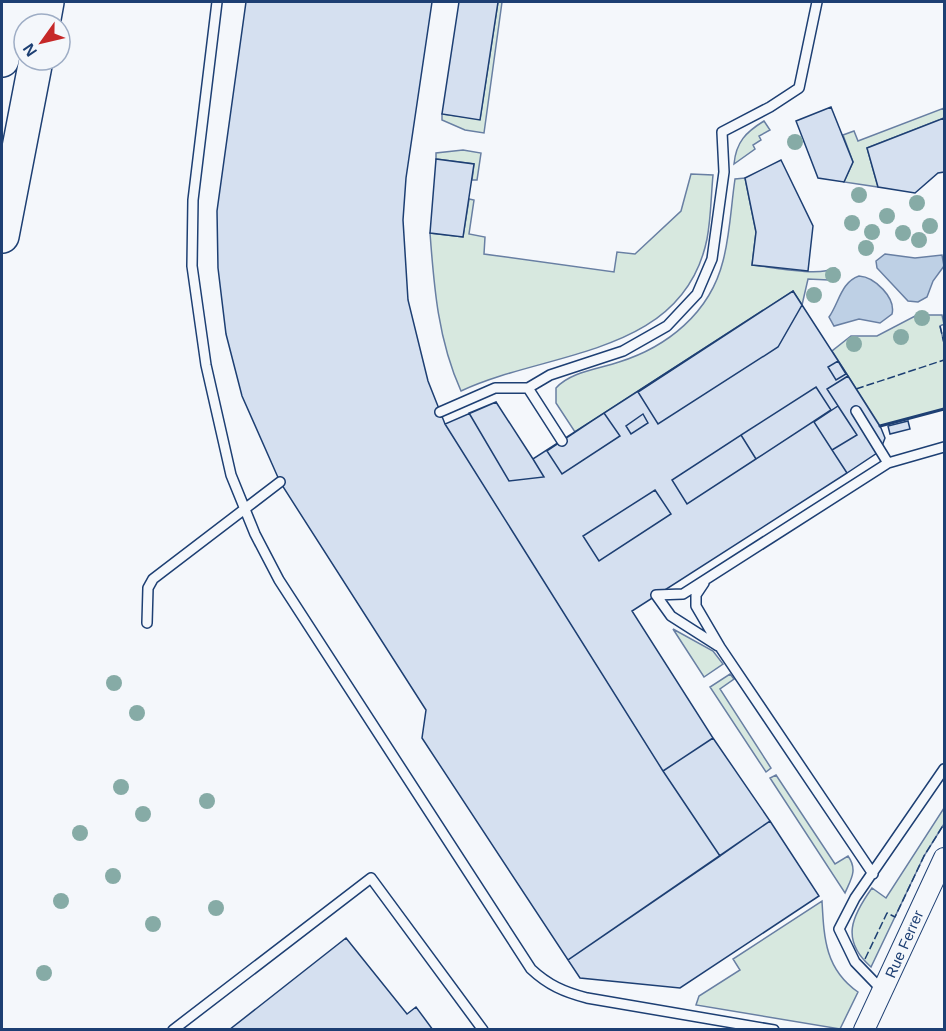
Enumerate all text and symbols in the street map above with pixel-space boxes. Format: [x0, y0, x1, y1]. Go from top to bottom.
north arrow [12, 12, 72, 72]
text: N [20, 41, 40, 60]
street label: Rue Ferrer [881, 907, 927, 981]

